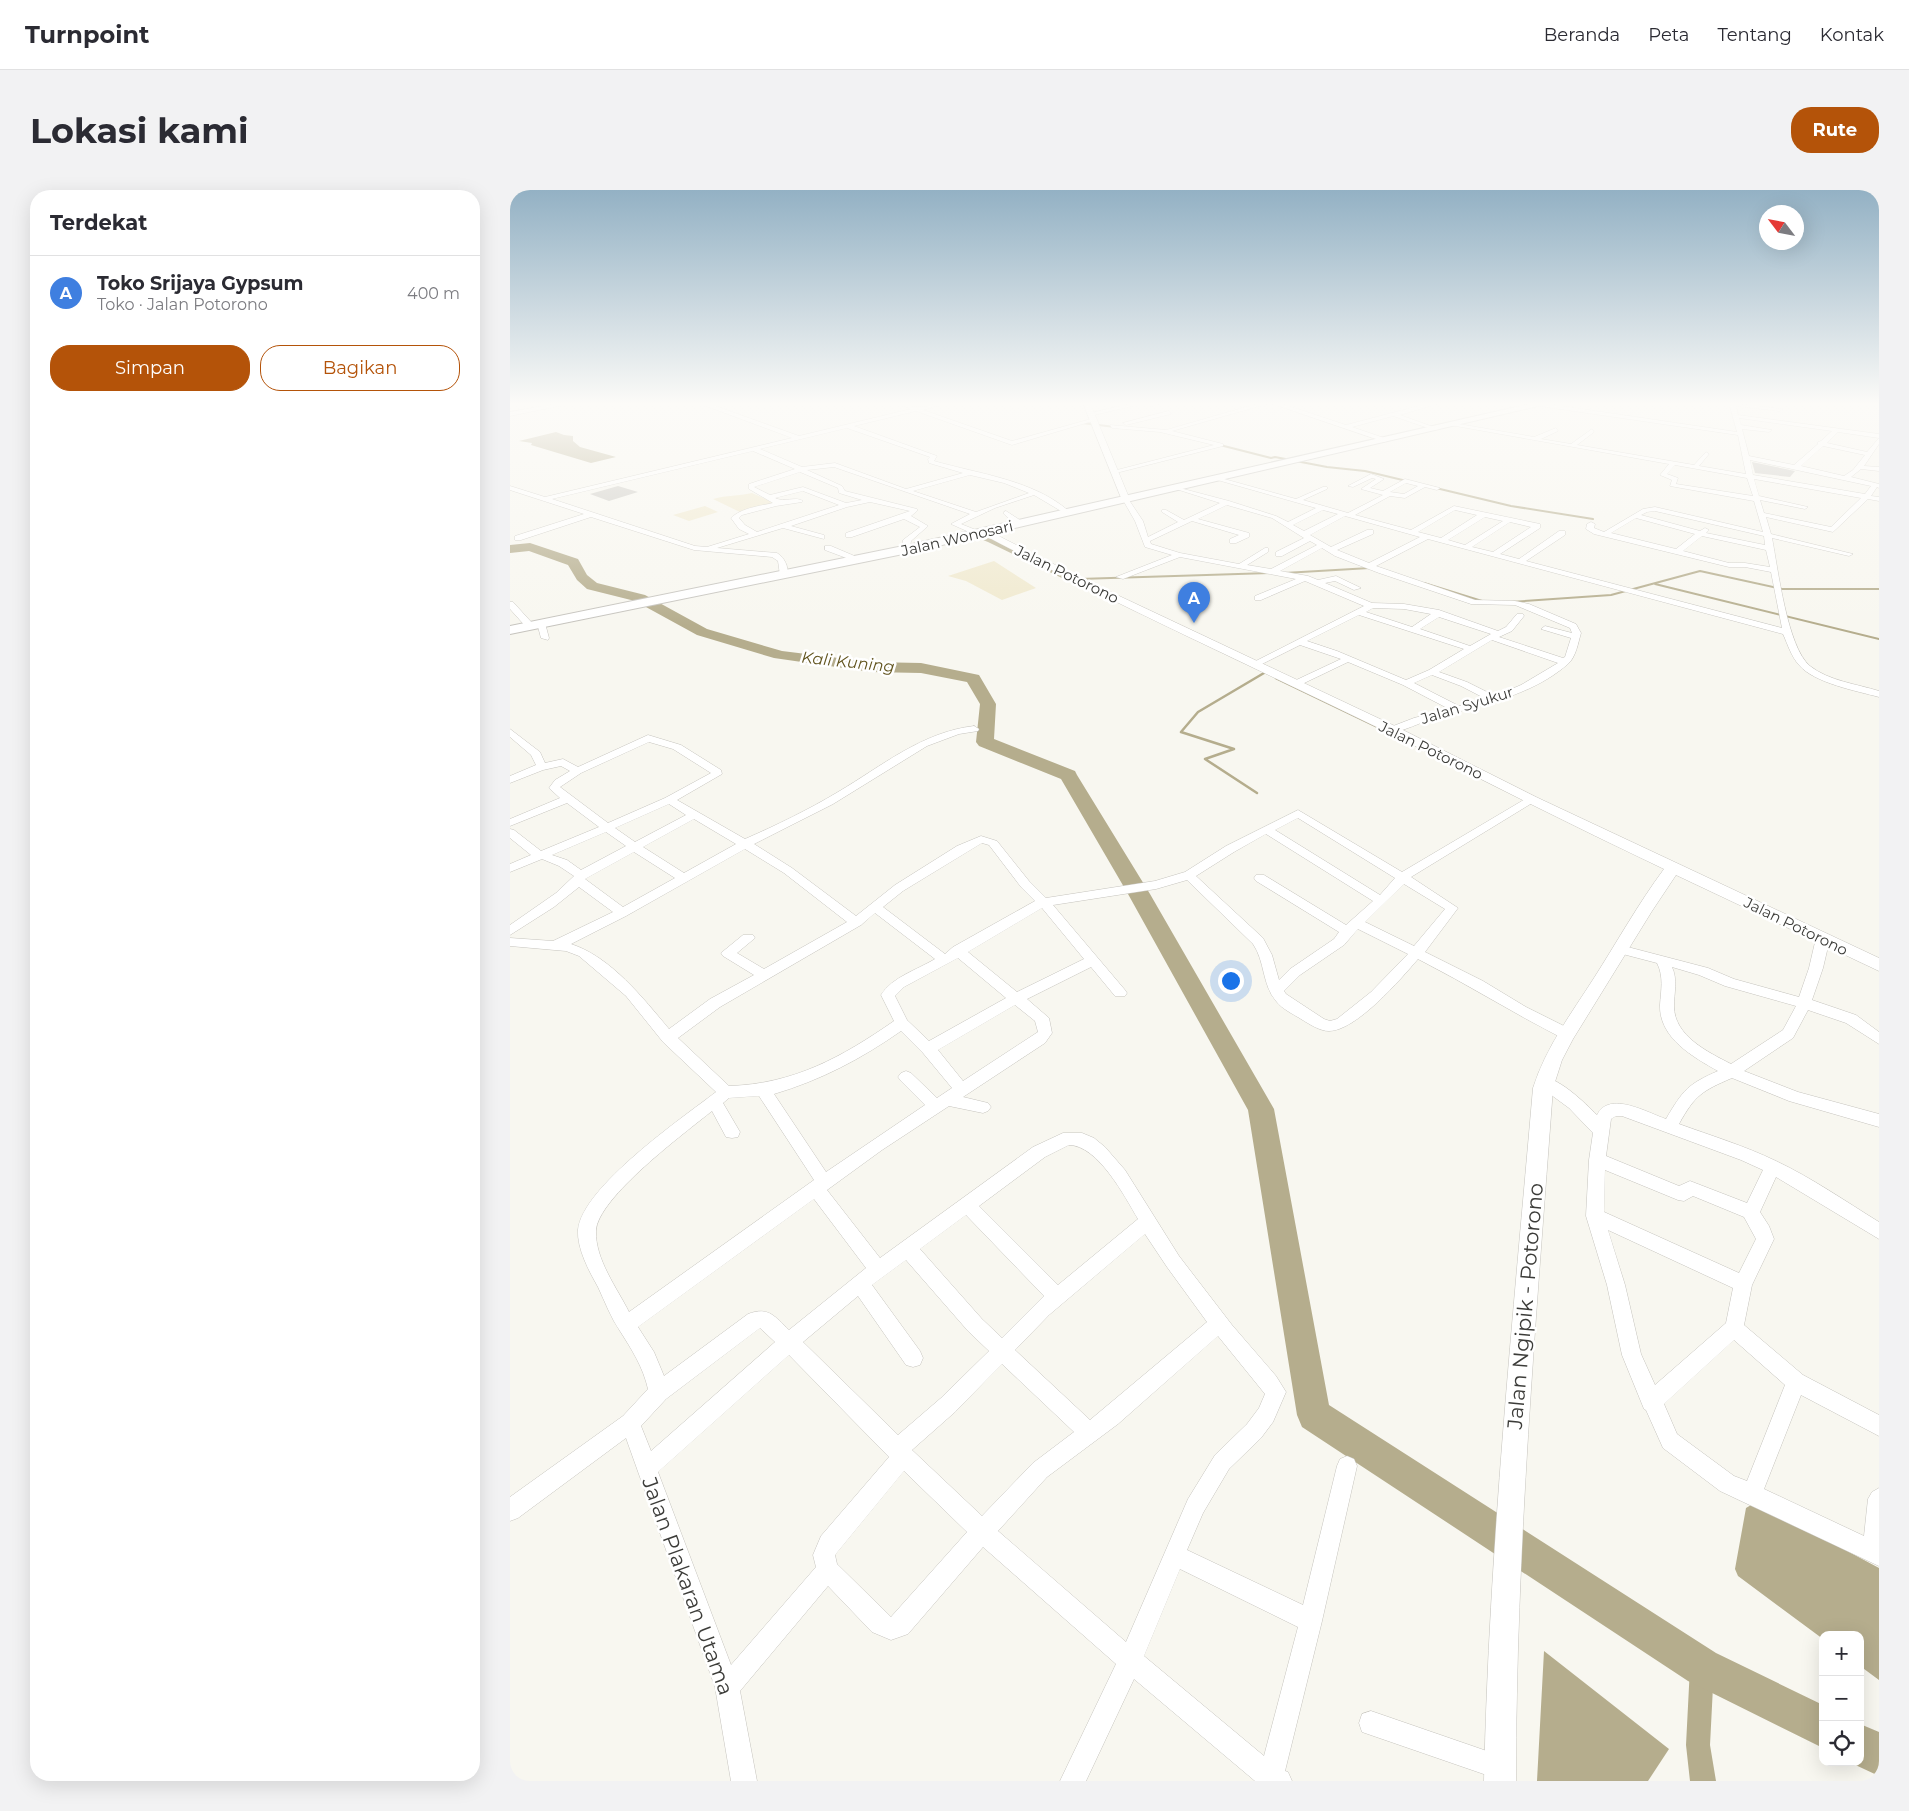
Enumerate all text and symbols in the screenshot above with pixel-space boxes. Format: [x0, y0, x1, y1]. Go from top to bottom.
text: Turnpoint [25, 20, 149, 49]
text: Beranda [1544, 24, 1620, 46]
text: Peta [1648, 24, 1689, 46]
text: Tentang [1717, 24, 1792, 46]
text: Kontak [1820, 24, 1884, 46]
button: Rute [1791, 107, 1879, 153]
text: Lokasi kami [30, 109, 249, 152]
north arrow [1759, 205, 1804, 250]
text: Terdekat [50, 210, 147, 235]
text: Toko Srijaya Gypsum [97, 272, 304, 295]
text: A [60, 284, 72, 303]
text: 400 m [407, 284, 460, 303]
text: Toko · Jalan Potorono [97, 295, 268, 314]
button: Simpan [50, 345, 250, 391]
button: Bagikan [260, 345, 460, 391]
street label: Jalan Wonosari [898, 516, 1015, 560]
street label: Jalan Potorono [1011, 540, 1122, 607]
pin: A [1178, 582, 1210, 623]
water label: Kali Kuning [801, 648, 895, 676]
street label: Jalan Syukur [1418, 682, 1516, 728]
street label: Jalan Potorono [1375, 716, 1486, 783]
street label: Jalan Potorono [1740, 892, 1851, 959]
your location [1218, 968, 1244, 994]
street label: Jalan Ngipik - Potorono [1502, 1182, 1548, 1431]
street label: Jalan Plakaran Utama [637, 1473, 739, 1698]
map controls [1819, 1631, 1864, 1766]
button: + [1819, 1631, 1864, 1676]
button: − [1819, 1676, 1864, 1721]
button: locate [1819, 1721, 1864, 1766]

